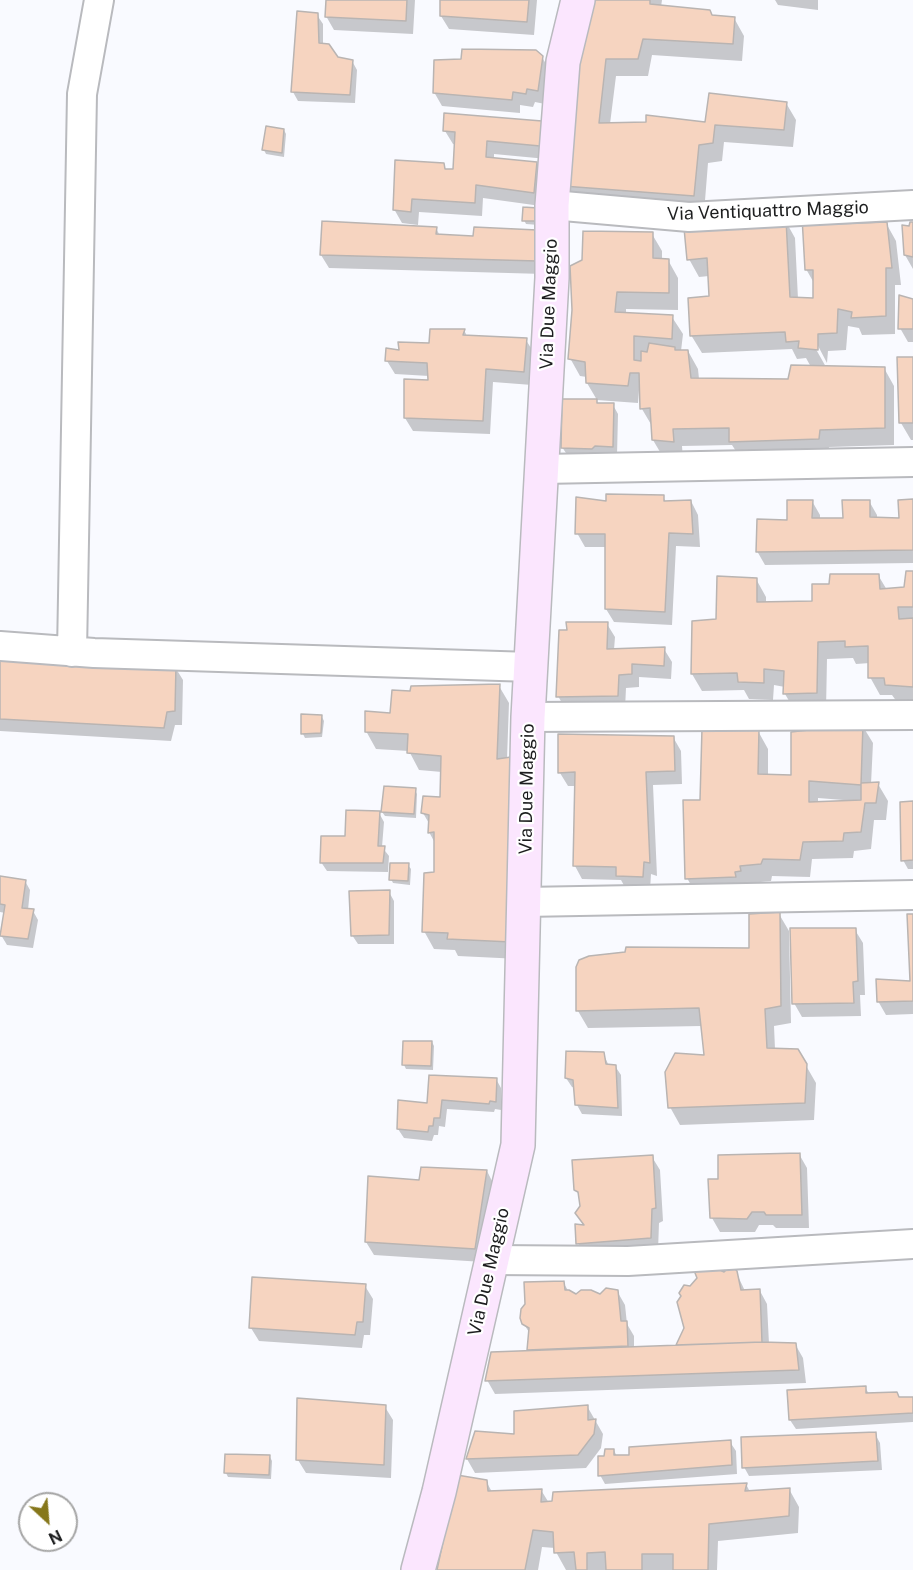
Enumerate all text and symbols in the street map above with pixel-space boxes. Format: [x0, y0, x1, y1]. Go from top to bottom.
street label: Via Ventiquattro Maggio [667, 197, 869, 225]
street label: Via Due Maggio [536, 238, 562, 370]
street label: Via Due Maggio [515, 723, 539, 855]
street label: Via Due Maggio [464, 1206, 514, 1338]
north arrow [18, 1492, 78, 1552]
text: N [45, 1526, 65, 1548]

